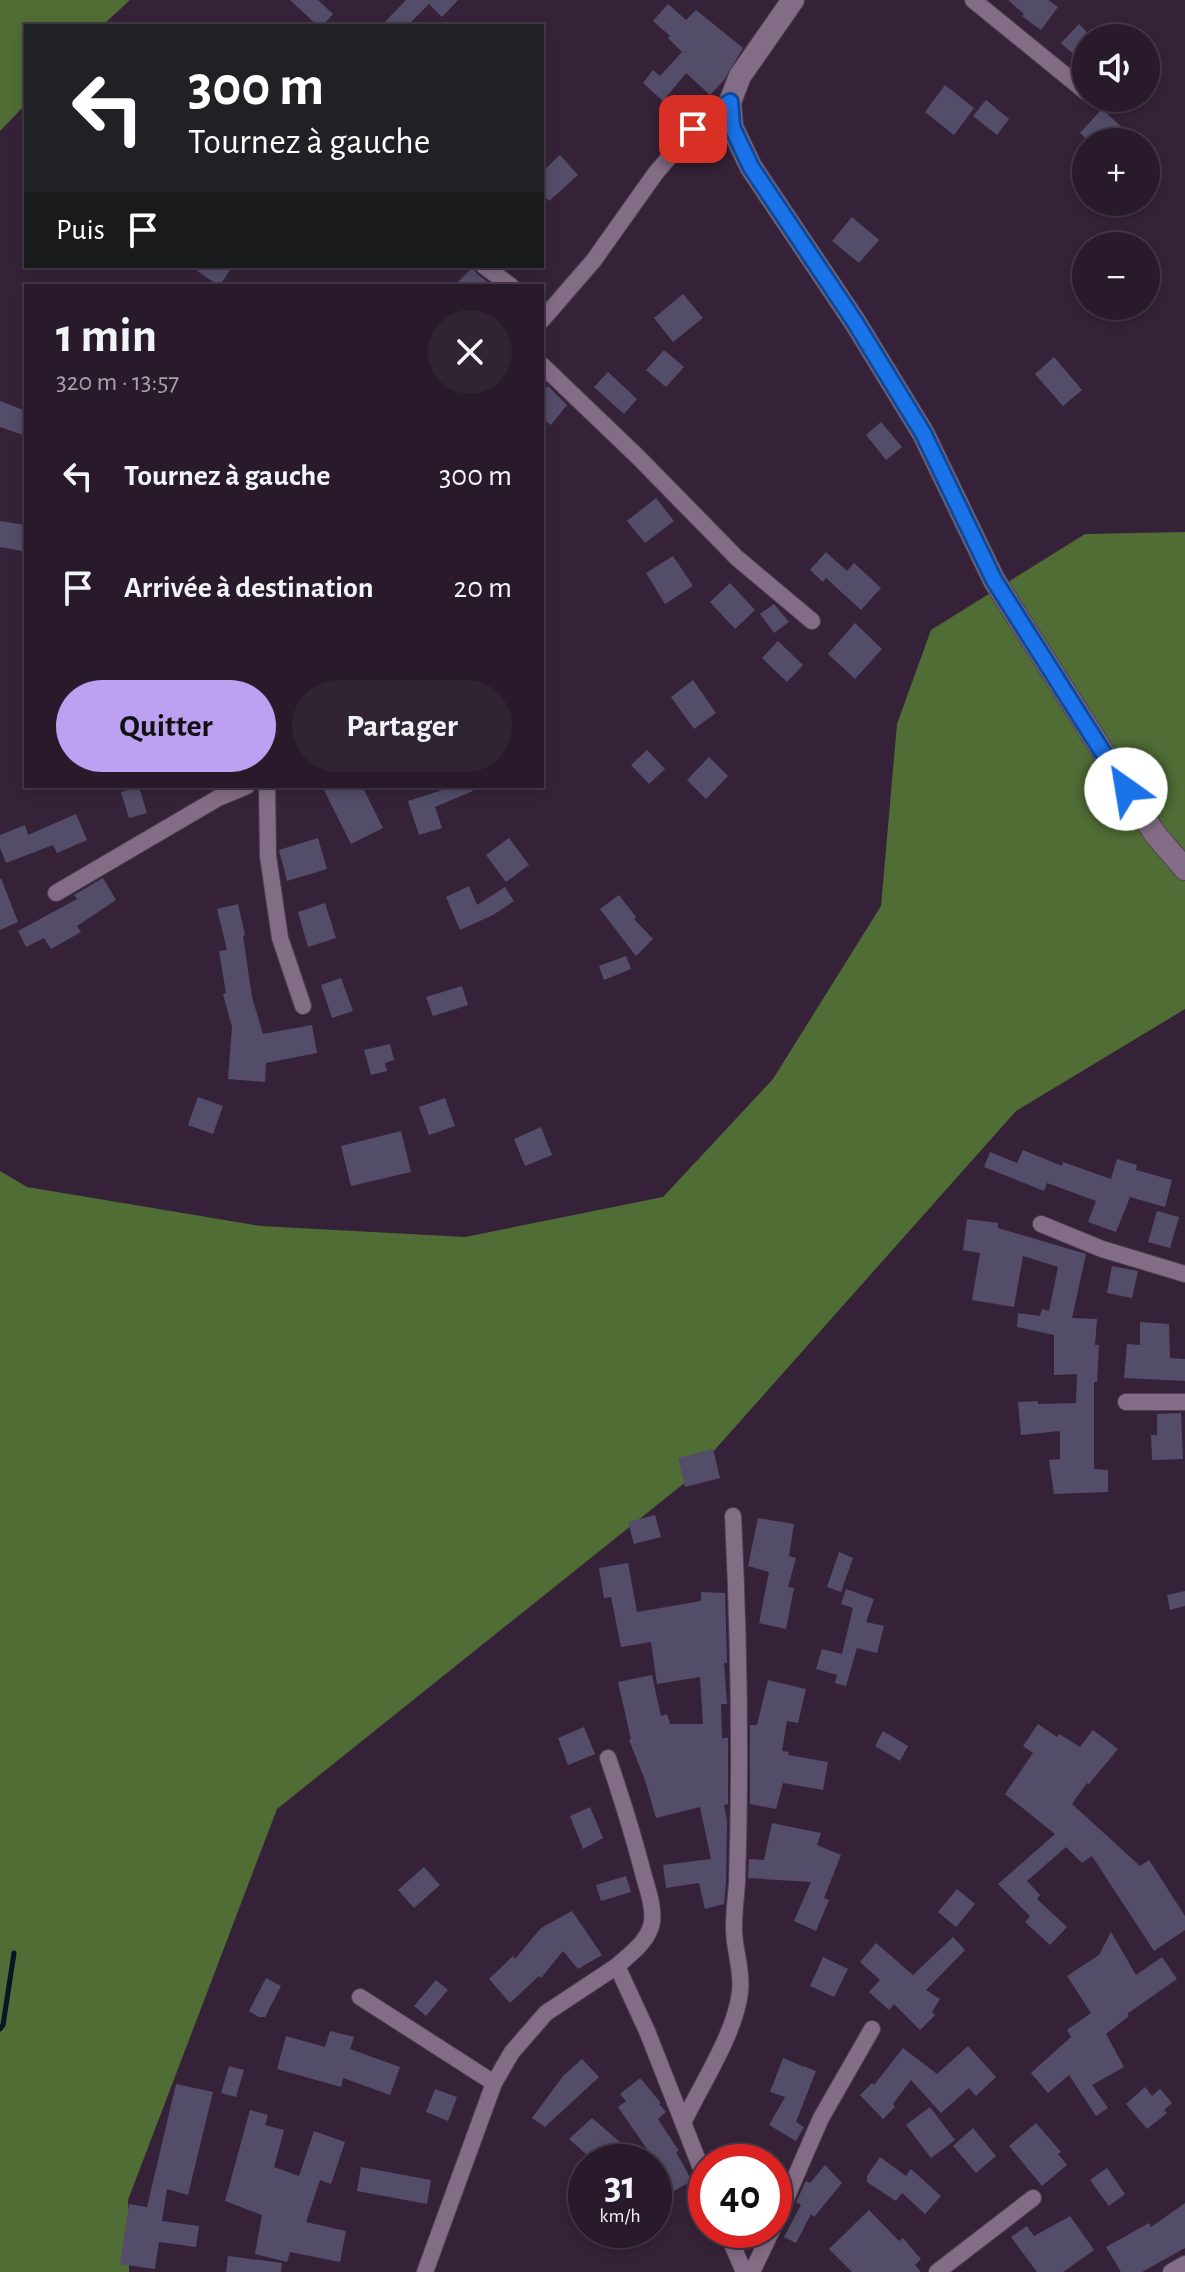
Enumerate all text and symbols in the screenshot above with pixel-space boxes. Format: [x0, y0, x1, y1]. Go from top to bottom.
map controls [1072, 24, 1160, 320]
button: sound [1072, 24, 1160, 112]
icon: left [56, 56, 160, 160]
text: 300 m [188, 59, 324, 115]
pin [659, 95, 727, 163]
icon: arrive [671, 107, 715, 151]
text: Tournez à gauche [188, 124, 430, 160]
button: + [1072, 128, 1160, 216]
icon: arrive [121, 208, 165, 252]
text: Puis [56, 215, 105, 245]
button: − [1072, 232, 1160, 320]
button: close [428, 310, 512, 394]
text: 1 min [56, 313, 157, 361]
text: 320 m · 13:57 [56, 369, 179, 395]
icon: left [56, 454, 100, 498]
text: Tournez à gauche [124, 461, 331, 491]
text: 300 m [439, 461, 512, 491]
icon: arrive [56, 566, 100, 610]
text: Arrivée à destination [124, 573, 374, 603]
text: 20 m [454, 573, 512, 603]
button: Quitter [56, 680, 276, 772]
button: Partager [292, 680, 512, 772]
position arrow [1084, 747, 1168, 831]
speed limit sign: 40 [688, 2144, 792, 2248]
text: 31 [604, 2166, 636, 2206]
text: km/h [599, 2206, 641, 2226]

